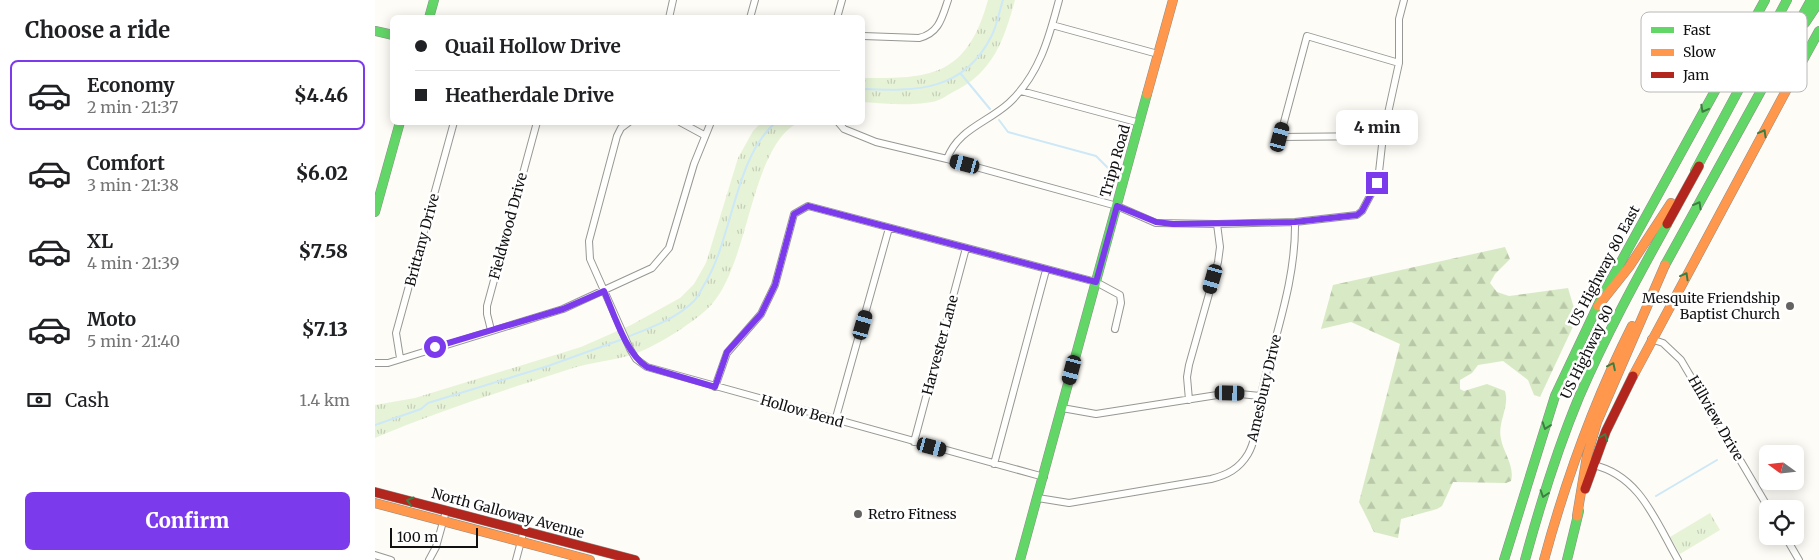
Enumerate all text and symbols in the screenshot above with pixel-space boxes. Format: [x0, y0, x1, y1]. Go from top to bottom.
legend [1641, 12, 1807, 92]
text: Choose a ride [25, 16, 170, 44]
text: Fast [1683, 21, 1711, 39]
text: Quail Hollow Drive [445, 34, 621, 58]
text: Slow [1683, 43, 1716, 61]
text: Jam [1682, 66, 1709, 84]
icon: car [27, 73, 72, 118]
text: Economy [87, 73, 175, 97]
text: $4.46 [294, 83, 348, 107]
text: Heatherdale Drive [445, 83, 614, 107]
text: 2 min · 21:37 [87, 97, 178, 117]
one-way arrow [1700, 103, 1710, 112]
callout: 4 min [1336, 110, 1418, 146]
text: 4 min [1354, 117, 1400, 137]
car [1268, 121, 1291, 153]
street label: Tripp Road [1096, 122, 1134, 199]
one-way arrow [1757, 130, 1767, 139]
icon: car [27, 151, 72, 196]
text: Comfort [87, 151, 165, 175]
car [948, 153, 981, 175]
text: $6.02 [296, 161, 348, 185]
street label: Fieldwood Drive [485, 171, 531, 281]
route end [1366, 172, 1388, 194]
text: 3 min · 21:38 [87, 175, 179, 195]
street label: Brittany Drive [401, 192, 443, 288]
one-way arrow [1692, 201, 1702, 210]
street label: US Highway 80 East [1564, 202, 1644, 330]
icon: car [27, 229, 72, 274]
text: XL [87, 229, 113, 253]
text: $7.58 [299, 239, 348, 263]
text: 4 min · 21:39 [87, 253, 179, 273]
car [1201, 263, 1224, 295]
one-way arrow [1679, 272, 1689, 281]
place label: Mesquite Friendship Baptist Church [1642, 289, 1780, 323]
street label: Harvester Lane [918, 293, 962, 397]
marker: Mesquite Friendship Baptist Church [1784, 300, 1796, 312]
street label: US Highway 80 [1556, 302, 1618, 402]
icon: car [27, 307, 72, 352]
text: Moto [87, 307, 136, 331]
car [851, 309, 874, 341]
text: $7.13 [302, 317, 348, 341]
text: 5 min · 21:40 [87, 331, 180, 351]
street label: Amesbury Drive [1243, 333, 1285, 444]
route start [424, 336, 446, 358]
car [1060, 354, 1083, 386]
one-way arrow [1606, 362, 1616, 371]
street label: Hillview Drive [1684, 372, 1748, 464]
car [1214, 385, 1245, 401]
icon: cash [25, 386, 53, 414]
text: Cash [65, 388, 109, 412]
text: 1.4 km [300, 390, 350, 410]
street label: Hollow Bend [758, 391, 846, 432]
one-way arrow [1541, 421, 1551, 429]
one-way arrow [1598, 433, 1608, 441]
car [915, 436, 948, 458]
north arrow [1759, 445, 1804, 490]
map controls [1759, 445, 1804, 545]
street label: North Galloway Avenue [430, 484, 586, 542]
one-way arrow [1539, 490, 1549, 498]
button: Confirm [25, 492, 350, 550]
one-way arrow [407, 497, 415, 507]
button: locate [1759, 500, 1804, 545]
place label: Retro Fitness [868, 505, 957, 523]
marker: Retro Fitness [852, 508, 864, 520]
scale bar [390, 525, 477, 548]
text: 100 m [397, 528, 438, 546]

